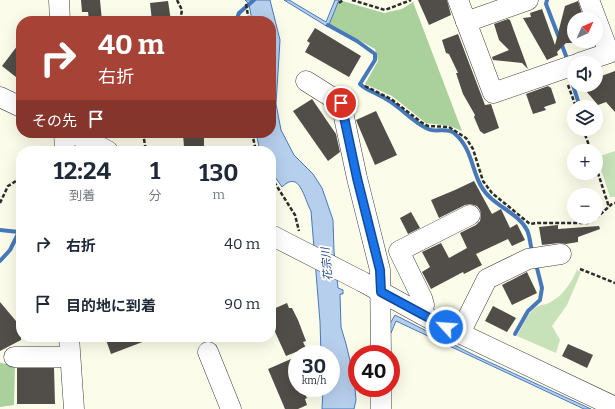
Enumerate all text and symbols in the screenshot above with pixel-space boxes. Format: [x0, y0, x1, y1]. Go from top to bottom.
north arrow [567, 12, 603, 48]
map controls [567, 12, 603, 224]
text: 40 m [98, 28, 165, 61]
icon: right [32, 32, 84, 84]
button: sound [567, 56, 603, 92]
text: 右折 [98, 66, 134, 88]
pin [324, 86, 358, 120]
icon: arrive [330, 92, 352, 114]
button: layers [567, 100, 603, 136]
icon: arrive [85, 108, 107, 130]
text: その先 [32, 112, 77, 130]
button: + [567, 144, 603, 180]
text: 12:24 [53, 157, 111, 185]
text: 1 [150, 157, 160, 185]
text: 130 [199, 159, 239, 187]
text: m [213, 187, 225, 202]
text: 到着 [69, 188, 95, 203]
text: 分 [149, 188, 162, 203]
button: − [567, 188, 603, 224]
icon: right [32, 233, 54, 255]
text: 40 m [224, 235, 260, 253]
text: 右折 [66, 237, 96, 255]
water label: 花宗川 [319, 246, 335, 281]
icon: arrive [32, 293, 54, 315]
text: 90 m [224, 295, 260, 313]
text: 目的地に到着 [66, 297, 156, 315]
position arrow [425, 306, 467, 348]
speed limit sign: 40 [348, 345, 400, 397]
text: 30 [302, 354, 326, 378]
text: km/h [302, 375, 326, 387]

